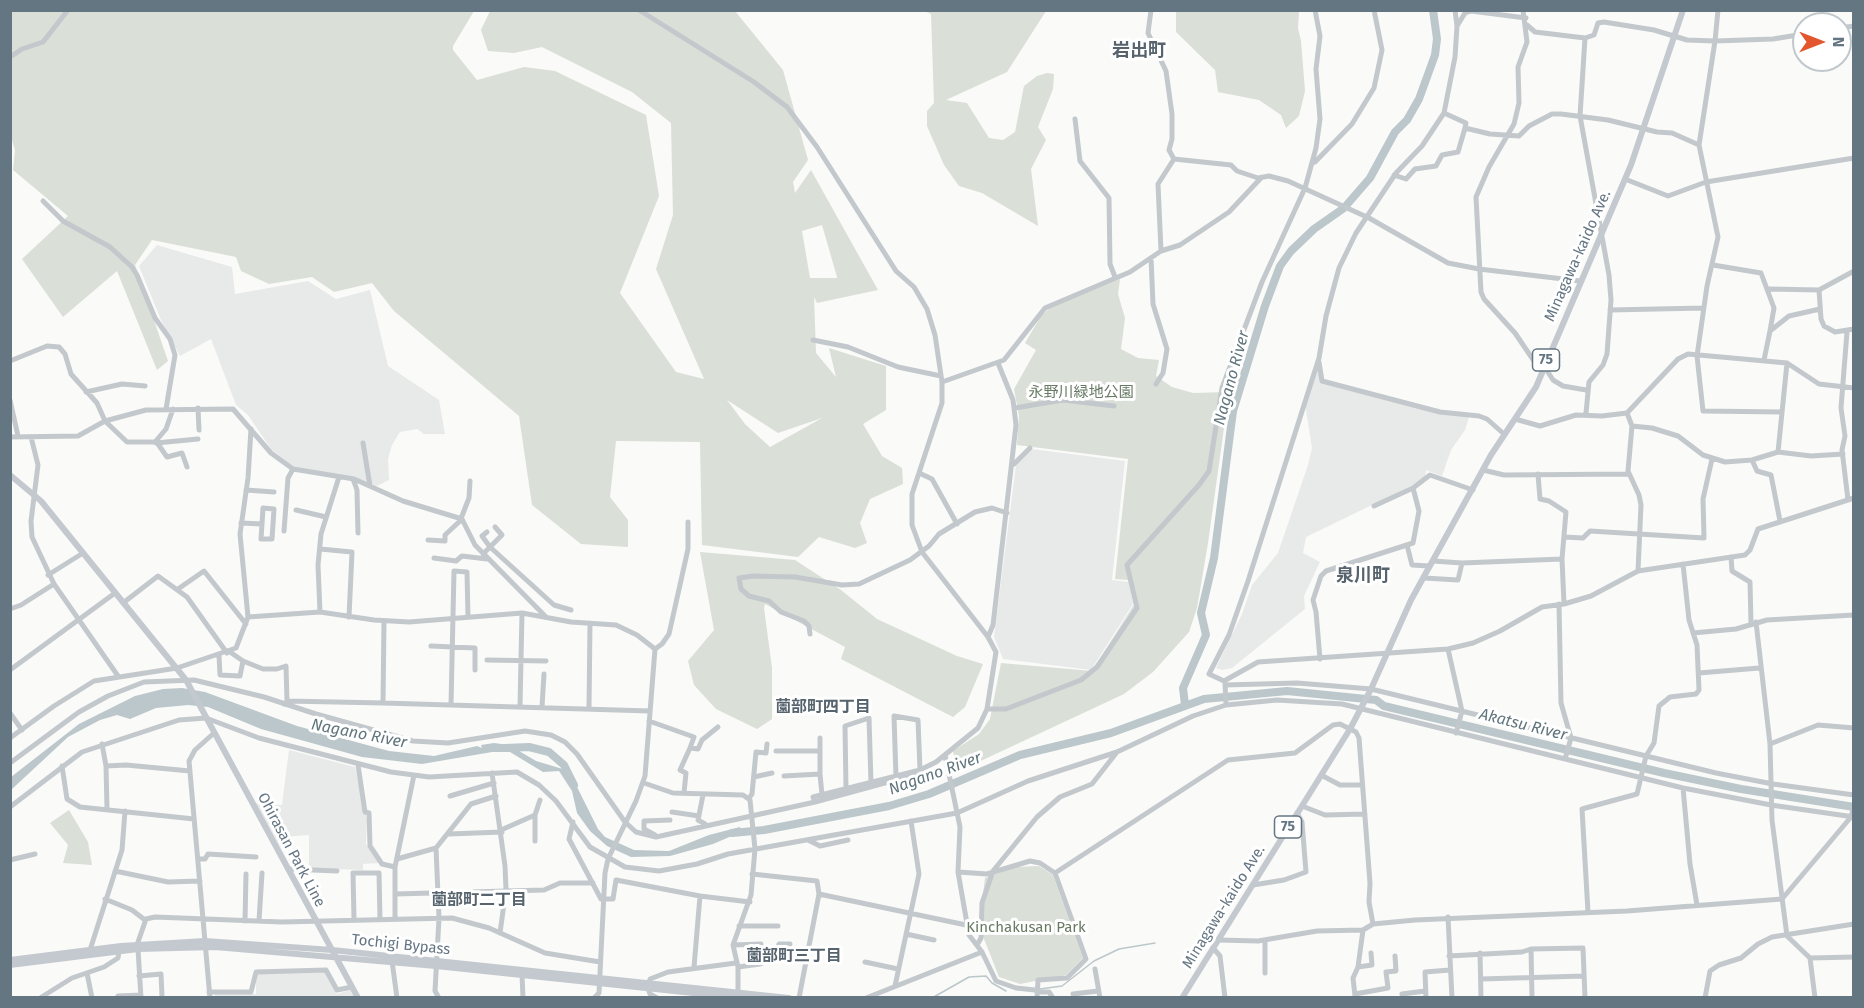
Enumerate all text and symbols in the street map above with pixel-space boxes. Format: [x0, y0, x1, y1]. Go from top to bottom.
north arrow [1792, 12, 1852, 72]
text: N [1829, 37, 1848, 47]
district label: 岩出町 [1112, 40, 1166, 62]
street label: Minagawa-kaido Ave. [1541, 187, 1615, 325]
water label: Nagano River [1210, 329, 1254, 427]
road number: 75 [1532, 349, 1560, 371]
park label: 永野川緑地公園 [1029, 384, 1133, 402]
district label: 泉川町 [1336, 565, 1390, 587]
district label: 薗部町四丁目 [775, 698, 871, 718]
water label: Akatsu River [1477, 705, 1569, 745]
water label: Nagano River [310, 715, 408, 753]
water label: Nagano River [886, 748, 984, 800]
street label: Ohirasan Park Line [253, 790, 329, 910]
road number: 75 [1274, 816, 1302, 838]
street label: Minagawa-kaido Ave. [1179, 842, 1269, 972]
district label: 薗部町二丁目 [431, 891, 527, 911]
park label: Kinchakusan Park [966, 919, 1086, 937]
street label: Tochigi Bypass [351, 931, 451, 959]
district label: 薗部町三丁目 [746, 947, 842, 967]

